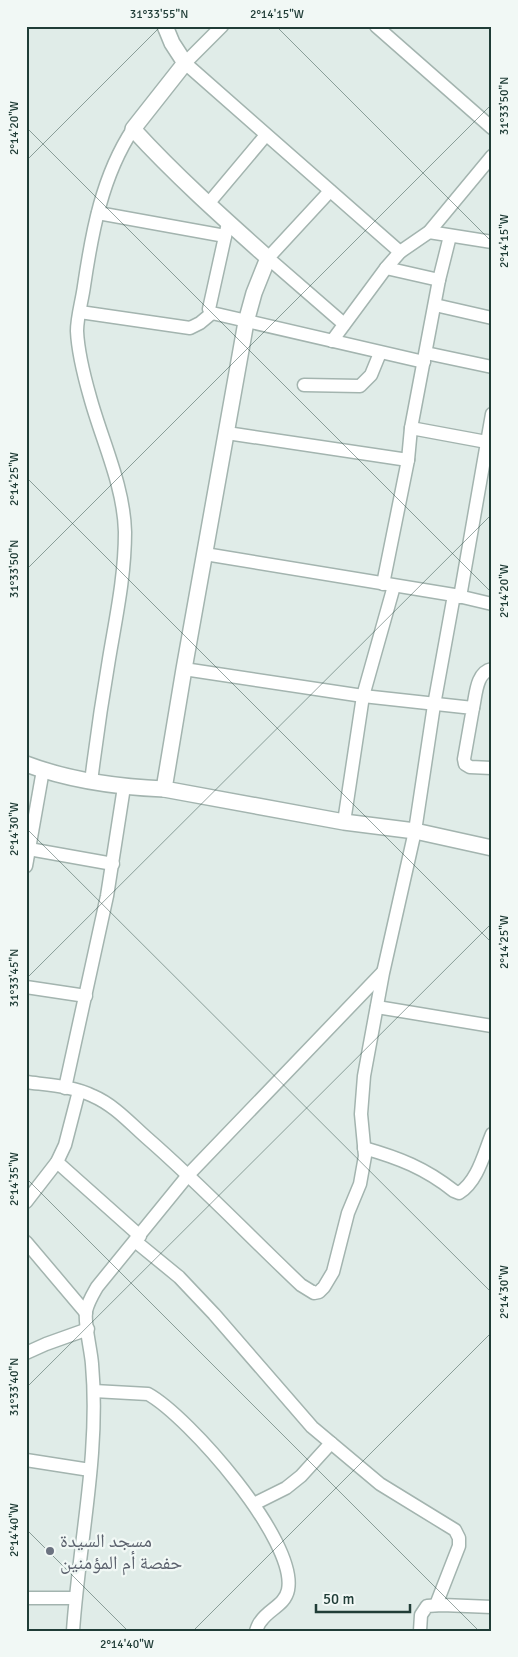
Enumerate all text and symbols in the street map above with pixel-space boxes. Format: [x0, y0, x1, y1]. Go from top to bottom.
text: 31°33'55"N [130, 7, 188, 22]
text: 2°14'15"W [250, 7, 304, 22]
text: 31°33'50"N [497, 77, 512, 135]
text: 2°14'20"W [7, 101, 22, 155]
text: 2°14'15"W [497, 214, 512, 268]
text: 2°14'25"W [7, 452, 22, 506]
text: 31°33'50"N [7, 540, 22, 598]
text: 2°14'20"W [497, 564, 512, 618]
text: 2°14'30"W [7, 802, 22, 856]
text: 2°14'25"W [497, 915, 512, 969]
text: 31°33'45"N [7, 949, 22, 1007]
text: 2°14'35"W [7, 1152, 22, 1206]
text: 2°14'30"W [497, 1265, 512, 1319]
text: 31°33'40"N [7, 1358, 22, 1416]
text: 2°14'40"W [7, 1503, 22, 1557]
place label: مسجد السيدة حفصة أم المؤمنين [60, 1529, 182, 1576]
marker: مسجد السيدة حفصة أم المؤمنين [44, 1545, 56, 1557]
scale bar [316, 1582, 409, 1614]
text: 50 m [323, 1590, 354, 1608]
text: 2°14'40"W [100, 1637, 154, 1652]

